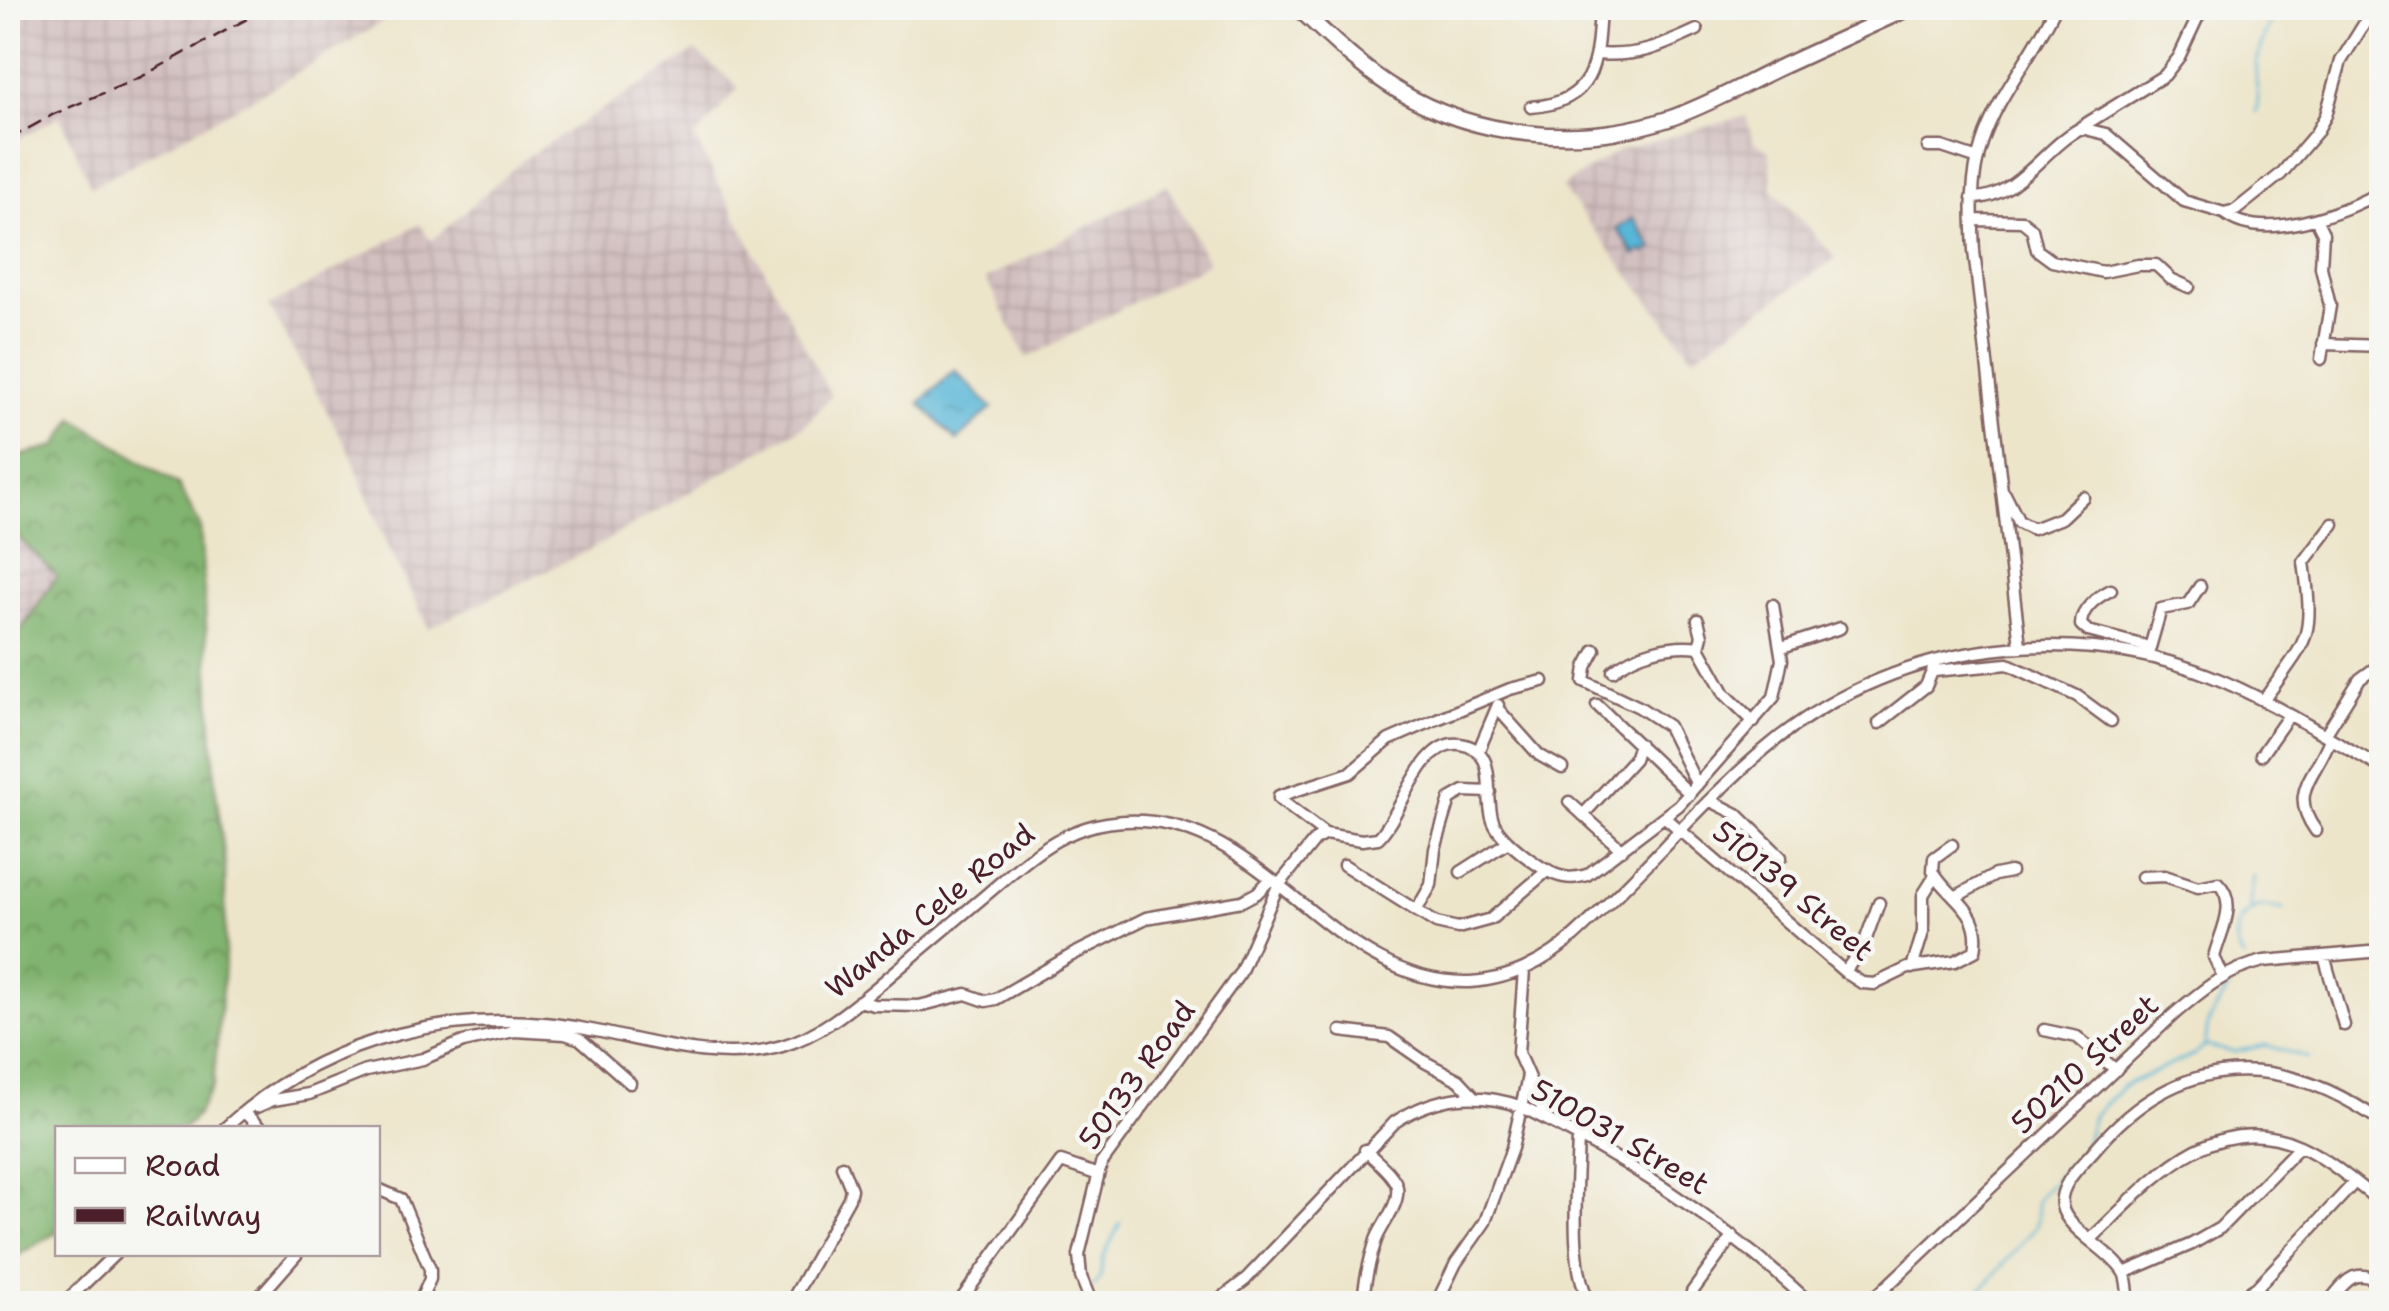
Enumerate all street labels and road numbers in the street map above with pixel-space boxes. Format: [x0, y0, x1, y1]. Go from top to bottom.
street label: 510139 Street [1704, 811, 1883, 970]
street label: Wanda Cele Road [816, 813, 1043, 1008]
street label: 50210 Street [2002, 985, 2167, 1143]
street label: 50133 Road [1069, 992, 1205, 1158]
street label: 510031 Street [1524, 1069, 1717, 1204]

